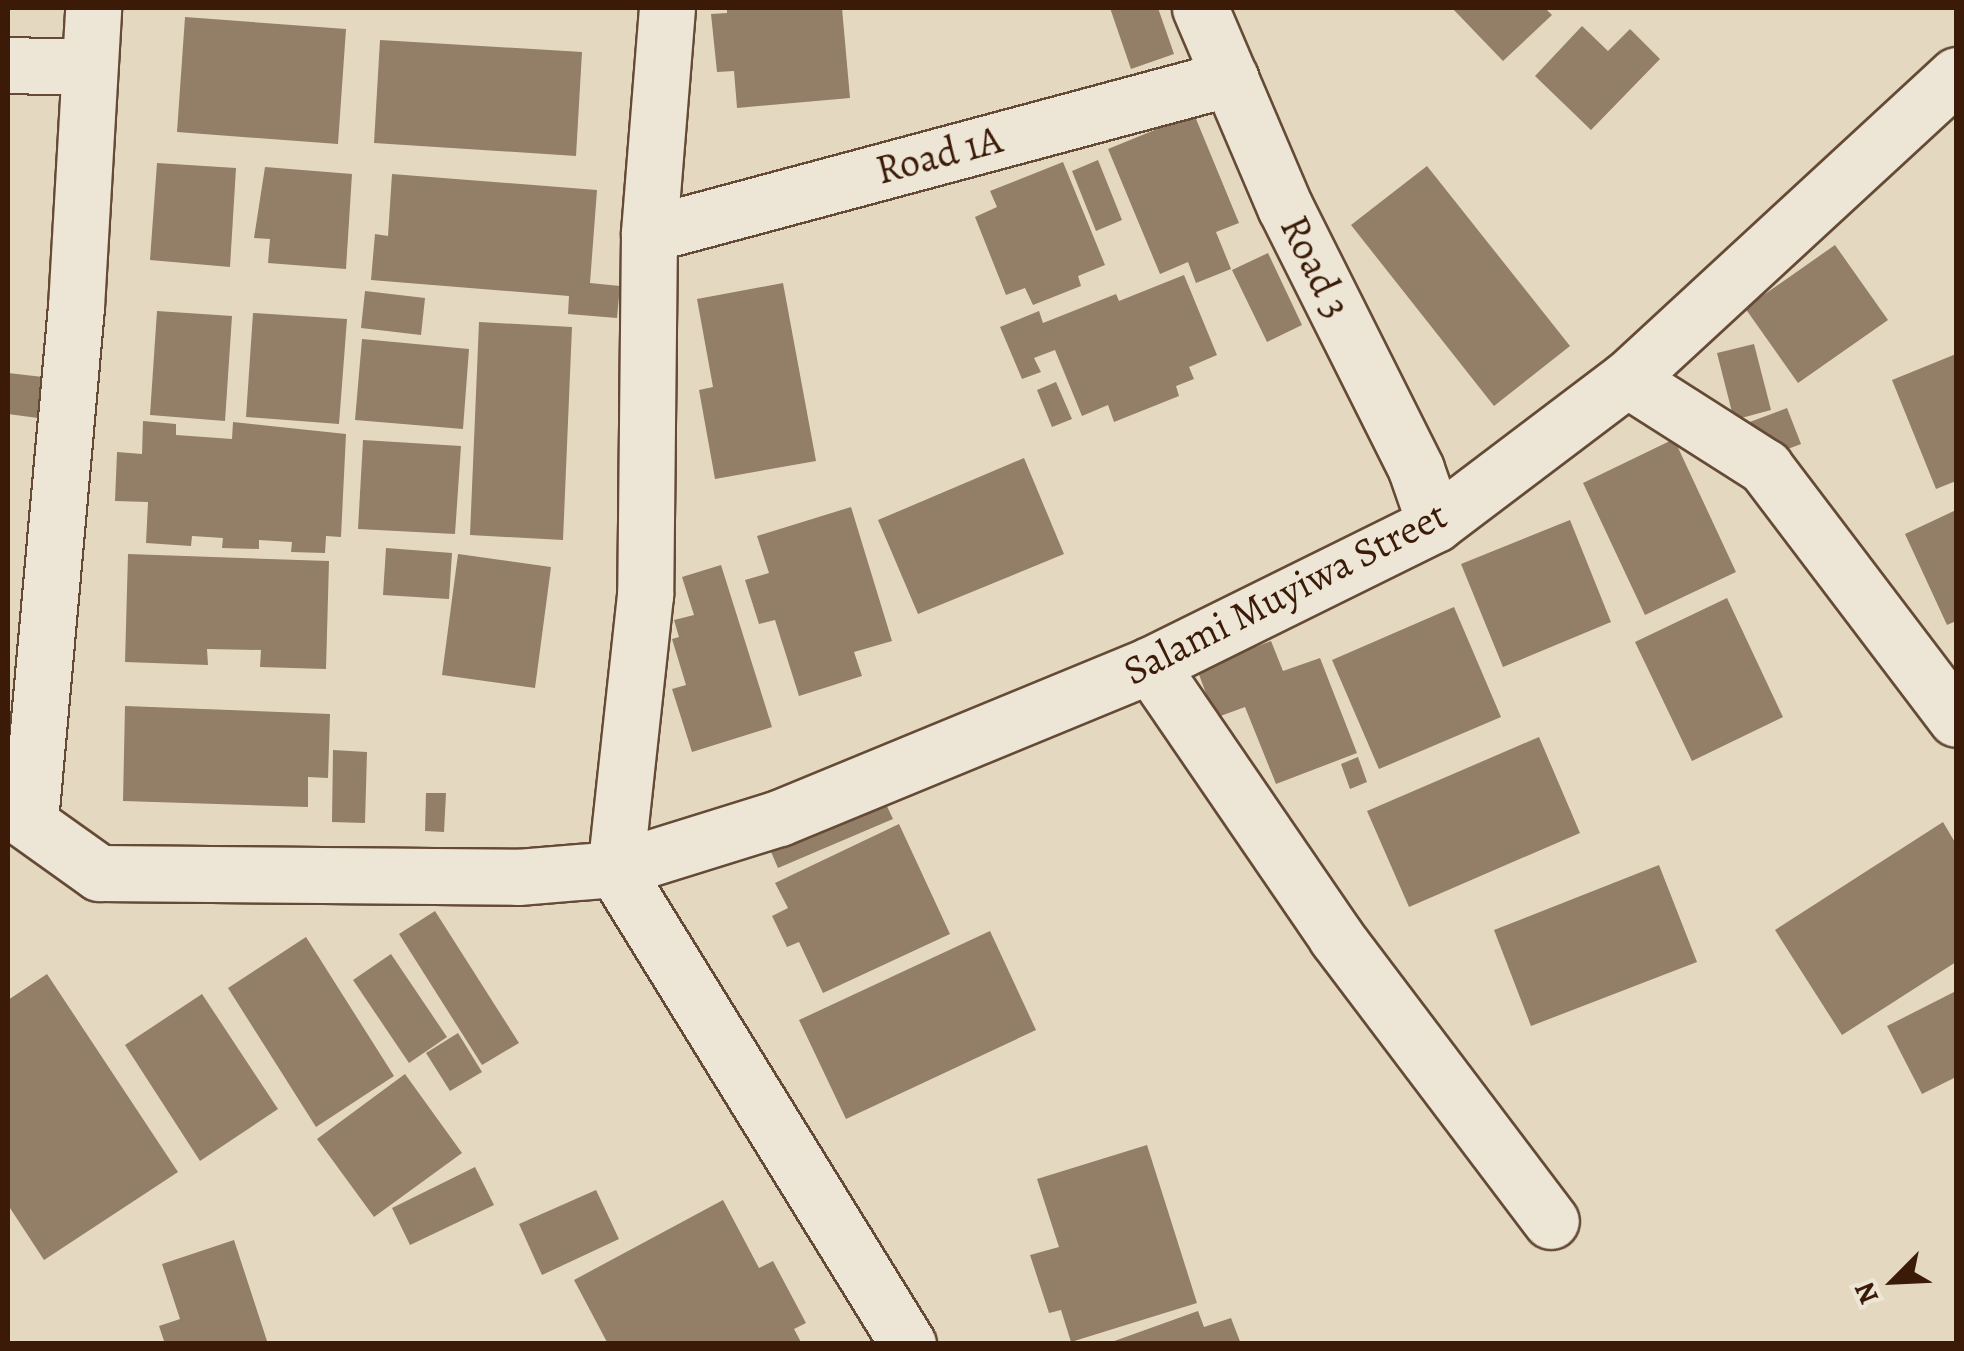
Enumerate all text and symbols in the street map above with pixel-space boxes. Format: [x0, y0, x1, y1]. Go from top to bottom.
street label: Road 1A [871, 115, 1007, 195]
street label: Road 3 [1270, 208, 1360, 326]
street label: Salami Muyiwa Street [1115, 491, 1455, 695]
north arrow [1844, 1231, 1944, 1331]
text: N [1845, 1276, 1888, 1310]

